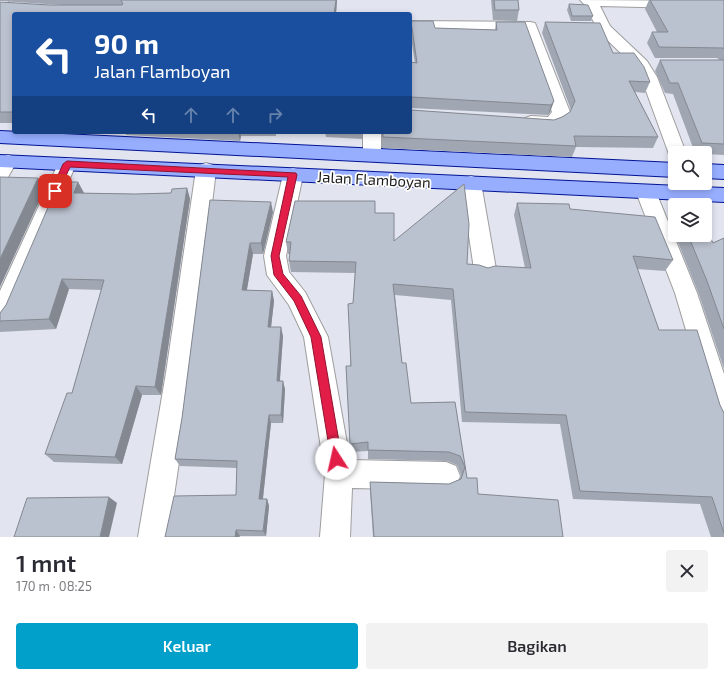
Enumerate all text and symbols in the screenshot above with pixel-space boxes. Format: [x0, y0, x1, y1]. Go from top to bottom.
text: 90 m [94, 26, 159, 60]
icon: left [28, 28, 80, 80]
text: Jalan Flamboyan [94, 60, 231, 82]
icon: left [138, 104, 160, 126]
icon: ahead [180, 104, 202, 126]
icon: ahead [222, 104, 244, 126]
icon: right [264, 104, 286, 126]
map controls [668, 146, 712, 242]
button: search [668, 146, 712, 190]
street label: Jalan Flamboyan [317, 167, 431, 191]
pin [38, 174, 72, 208]
icon: arrive [44, 180, 66, 202]
button: layers [668, 198, 712, 242]
position arrow [315, 438, 357, 480]
text: 1 mnt [16, 548, 76, 577]
button: close [666, 550, 708, 592]
text: 170 m · 08:25 [16, 578, 92, 594]
button: Keluar [16, 623, 358, 669]
button: Bagikan [366, 623, 708, 669]

